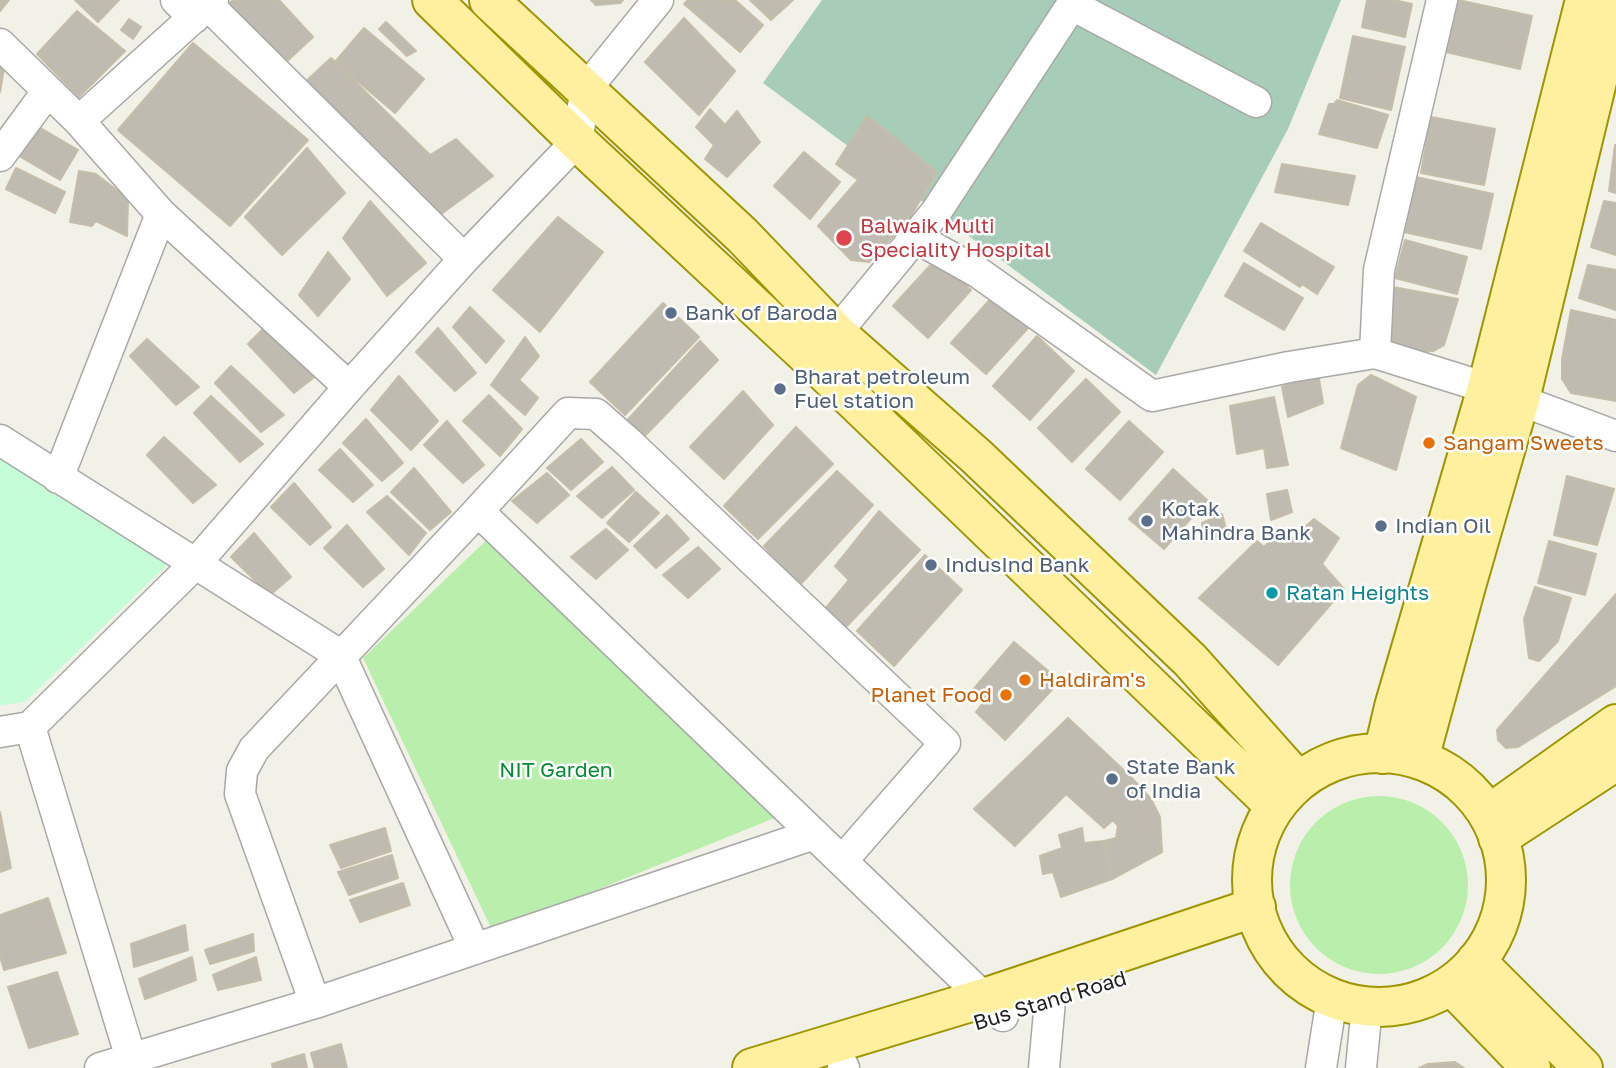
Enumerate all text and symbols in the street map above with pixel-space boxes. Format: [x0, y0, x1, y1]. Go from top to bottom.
place label: Balwaik Multi Speciality Hospital [860, 213, 1051, 263]
marker: Balwaik Multi Speciality Hospital [834, 228, 854, 248]
place label: Bank of Baroda [685, 300, 838, 326]
marker: Bank of Baroda [663, 305, 679, 321]
place label: Bharat petroleum Fuel station [794, 364, 970, 414]
marker: Bharat petroleum Fuel station [772, 381, 788, 397]
place label: Sangam Sweets [1443, 430, 1604, 456]
marker: Sangam Sweets [1421, 435, 1437, 451]
place label: Kotak Mahindra Bank [1161, 496, 1311, 546]
marker: Kotak Mahindra Bank [1139, 513, 1155, 529]
place label: Indian Oil [1395, 513, 1491, 539]
marker: Indian Oil [1373, 518, 1389, 534]
place label: IndusInd Bank [945, 552, 1090, 578]
marker: IndusInd Bank [923, 557, 939, 573]
place label: Ratan Heights [1286, 580, 1429, 606]
marker: Ratan Heights [1264, 585, 1280, 601]
place label: Haldiram's [1039, 667, 1146, 693]
marker: Haldiram's [1017, 672, 1033, 688]
place label: Planet Food [871, 682, 992, 708]
marker: Planet Food [998, 687, 1014, 703]
place label: State Bank of India [1126, 754, 1236, 804]
park label: NIT Garden [499, 757, 613, 783]
marker: State Bank of India [1104, 771, 1120, 787]
street label: Bus Stand Road [970, 966, 1130, 1036]

